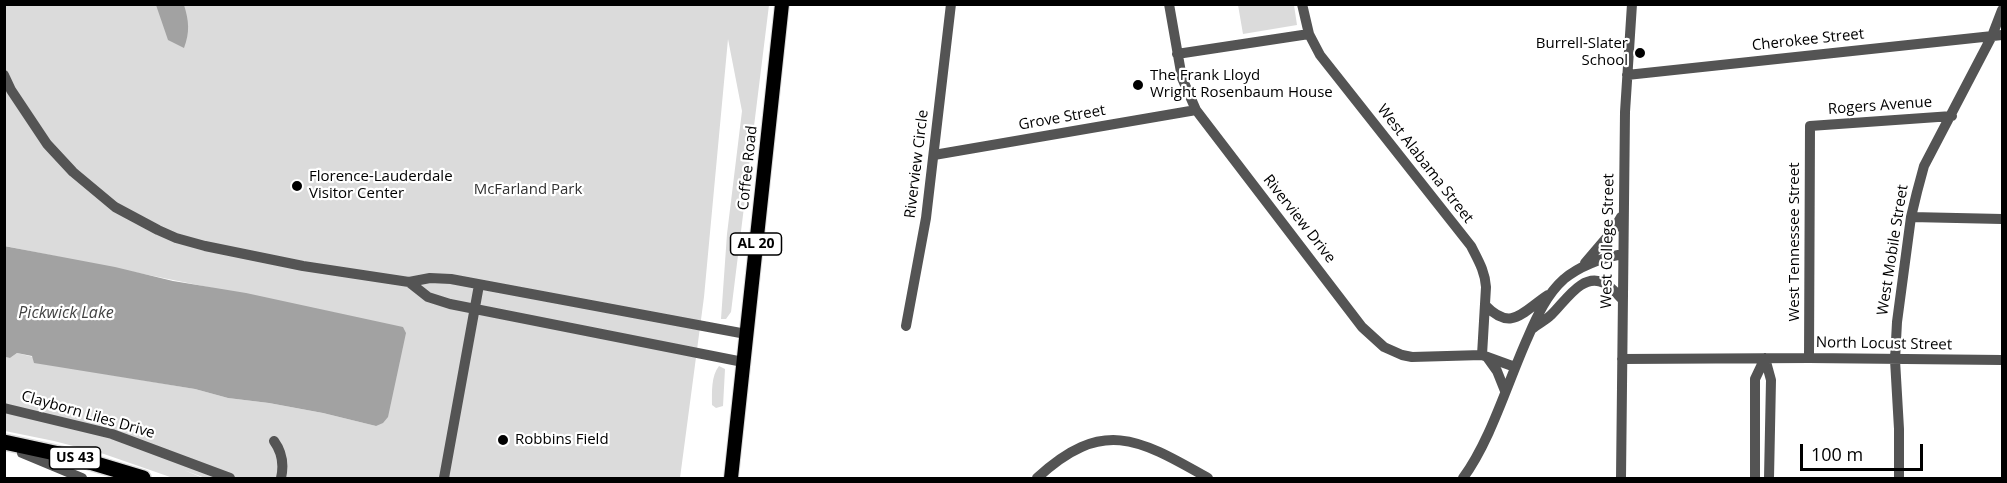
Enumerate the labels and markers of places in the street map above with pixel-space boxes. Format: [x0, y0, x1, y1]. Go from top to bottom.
place label: Burrell-Slater School [1536, 35, 1628, 70]
marker: Burrell-Slater School [1633, 46, 1647, 60]
place label: The Frank Lloyd Wright Rosenbaum House [1150, 67, 1333, 102]
marker: The Frank Lloyd Wright Rosenbaum House [1131, 78, 1145, 92]
place label: Florence-Lauderdale Visitor Center [309, 168, 453, 203]
marker: Florence-Lauderdale Visitor Center [290, 179, 304, 193]
place label: Robbins Field [515, 431, 609, 449]
marker: Robbins Field [496, 433, 510, 447]

